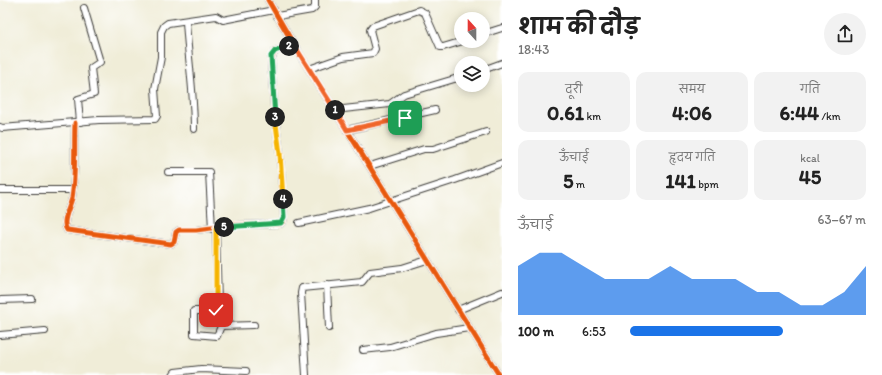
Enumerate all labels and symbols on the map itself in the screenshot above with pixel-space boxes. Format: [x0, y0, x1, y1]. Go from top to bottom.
north arrow [454, 12, 490, 48]
pin: 2 [279, 36, 299, 56]
pin: 1 [325, 100, 345, 120]
pin [388, 101, 422, 135]
pin: 3 [265, 107, 285, 127]
pin: 4 [273, 189, 293, 209]
pin: 5 [214, 217, 234, 237]
pin [199, 293, 233, 327]

